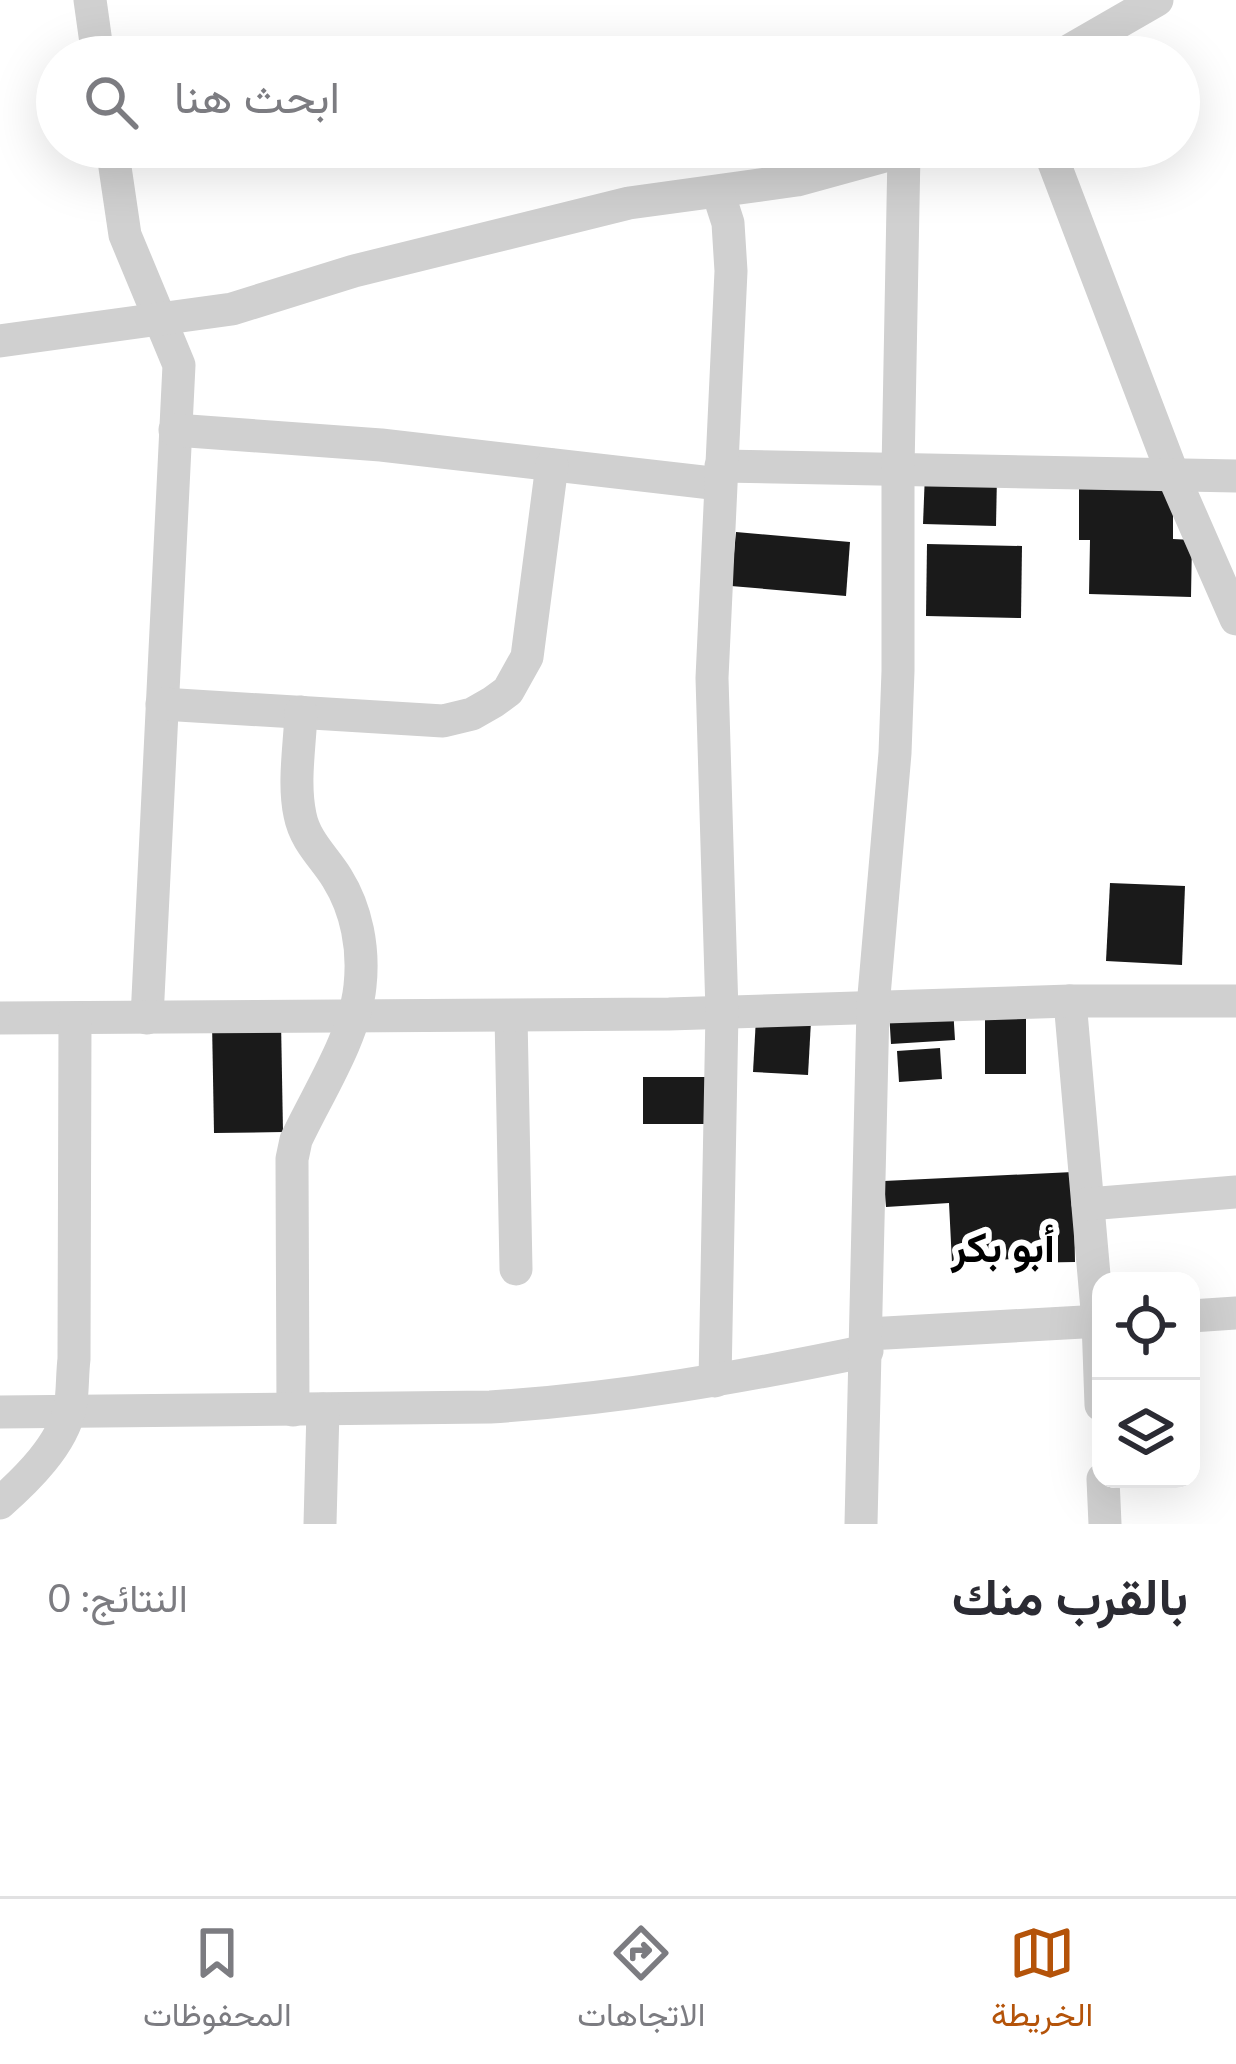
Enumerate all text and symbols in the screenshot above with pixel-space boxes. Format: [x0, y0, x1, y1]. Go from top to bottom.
search box [36, 36, 1200, 168]
icon: search [78, 69, 144, 135]
text: ابحث هنا [174, 69, 340, 123]
district label: أبو بكر [950, 1221, 1055, 1274]
map controls [1092, 1272, 1200, 1488]
button: locate [1092, 1272, 1200, 1380]
button: layers [1092, 1380, 1200, 1488]
text: بالقرب منك [952, 1565, 1188, 1626]
text: النتائج: 0 [48, 1574, 188, 1620]
tab: المحفوظات [143, 1920, 292, 2044]
tab: الاتجاهات [577, 1920, 705, 2044]
tab: الخريطة [991, 1920, 1093, 2044]

